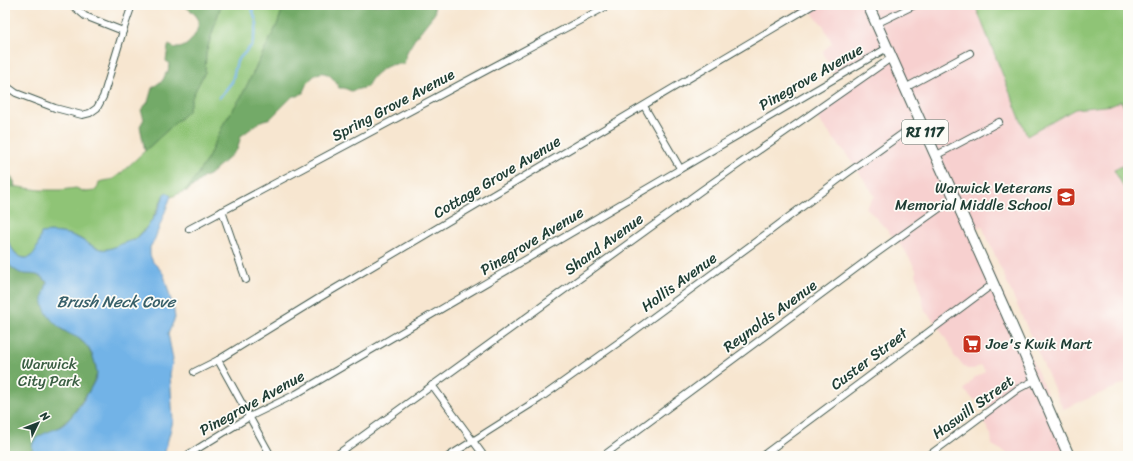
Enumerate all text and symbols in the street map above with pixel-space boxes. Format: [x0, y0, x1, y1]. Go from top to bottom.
street label: Pinegrove Avenue [754, 36, 868, 118]
street label: Spring Grove Avenue [327, 62, 459, 148]
road number: RI 117 [902, 120, 948, 144]
street label: Cottage Grove Avenue [428, 128, 566, 226]
place label: Warwick Veterans Memorial Middle School [895, 175, 1053, 218]
school or university icon: Warwick Veterans Memorial Middle School [1055, 186, 1077, 208]
street label: Pinegrove Avenue [475, 200, 589, 282]
street label: Shand Avenue [559, 206, 650, 282]
street label: Hollis Avenue [635, 245, 723, 319]
street label: Reynolds Avenue [717, 273, 823, 359]
water label: Brush Neck Cove [57, 287, 177, 316]
street label: Custer Street [825, 320, 914, 397]
place label: Joe's Kwik Mart [985, 331, 1093, 357]
supermarket icon: Joe's Kwik Mart [961, 333, 983, 355]
park label: Warwick City Park [18, 351, 81, 394]
street label: Pinegrove Avenue [194, 363, 310, 443]
street label: Haswill Street [926, 368, 1020, 446]
north arrow [18, 403, 58, 443]
text: N [35, 407, 55, 426]

